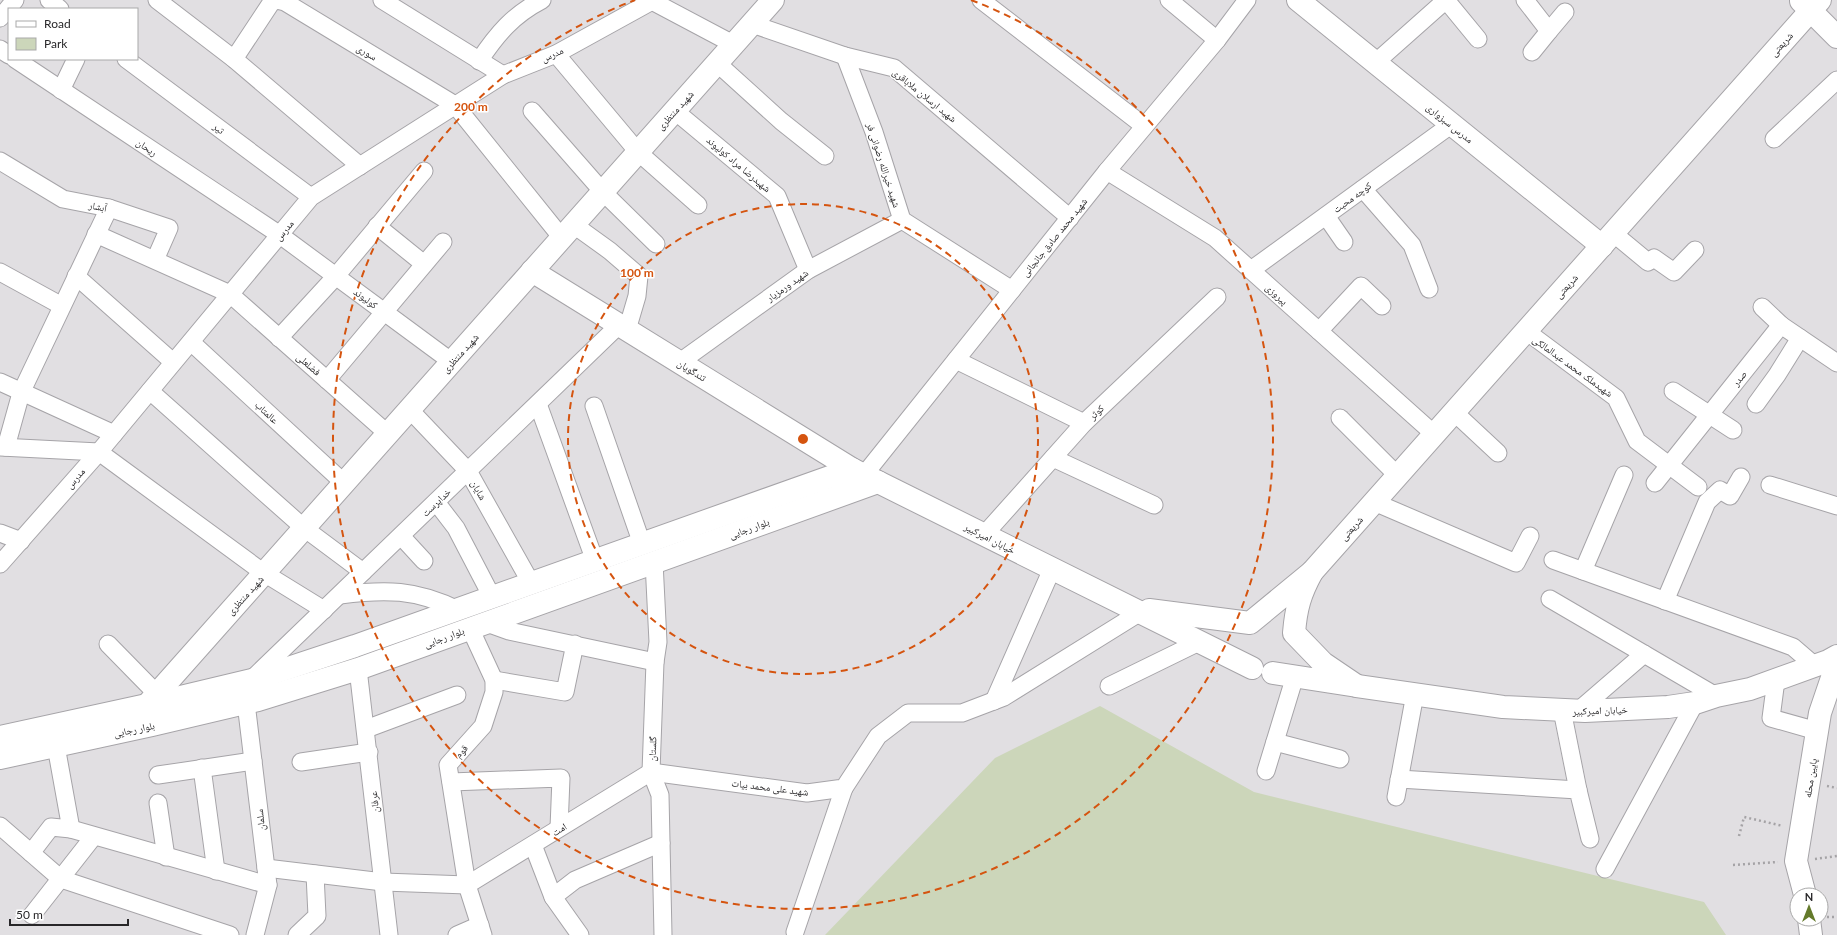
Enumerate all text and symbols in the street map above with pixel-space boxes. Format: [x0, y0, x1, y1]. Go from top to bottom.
legend [8, 8, 138, 60]
text: Road [44, 16, 71, 31]
street label: شریعتی [1767, 29, 1796, 59]
text: Park [44, 36, 68, 51]
street label: سوری [354, 41, 380, 64]
street label: مدرس [539, 43, 566, 65]
street label: شهید ارسلان ملاباقری [890, 65, 960, 126]
street label: شهید منتظری [654, 88, 697, 133]
text: 200 m [454, 99, 488, 114]
street label: مدرس سبزواری [1424, 101, 1476, 146]
street label: تیر [210, 119, 227, 136]
street label: شهید خیرالله رضوانی فر [863, 120, 904, 210]
street label: شهیدرضا مراد کولیوند [704, 134, 774, 195]
street label: ریحان [134, 136, 160, 159]
street label: کوچه محبت [1330, 179, 1374, 216]
street label: شهید محمد صادق جانجانی [1019, 195, 1091, 279]
street label: آبشار [87, 198, 109, 214]
street label: مدرس [272, 217, 297, 243]
text: 100 m [620, 265, 654, 280]
street label: شهید ورمزیار [763, 266, 811, 304]
street label: شریعتی [1552, 271, 1581, 301]
street label: پیروزی [1263, 281, 1291, 308]
street label: کولیوند [352, 285, 380, 311]
street label: شهید منتظری [439, 331, 482, 376]
street label: شهیدملک محمد عبدالمالکی [1530, 333, 1616, 400]
street label: فضلعلی [294, 350, 323, 378]
street label: تندگویان [675, 356, 709, 384]
street label: صدر [1729, 368, 1749, 389]
street label: عالمتاب [253, 398, 281, 426]
street label: کوثر [1085, 402, 1106, 423]
centre of rings [796, 432, 810, 446]
street label: مدرس [63, 465, 88, 491]
street label: شایان [468, 478, 490, 503]
street label: خداپرست [419, 485, 454, 519]
street label: شریعتی [1337, 513, 1366, 543]
street label: بلوار رجایی [727, 515, 771, 542]
street label: خیابان امیرکبیر [961, 520, 1018, 557]
street label: شهید منتظری [224, 573, 267, 618]
street label: بلوار رجایی [422, 624, 466, 651]
street label: خیابان امیرکبیر [1571, 703, 1629, 718]
street label: بلوار رجایی [112, 719, 156, 740]
street label: گلستان [646, 736, 659, 762]
street label: قوم [452, 742, 472, 761]
street label: پایین محله [1801, 757, 1820, 799]
street label: شهید علی محمد بیات [731, 776, 810, 799]
street label: عرفان [367, 790, 382, 813]
street label: سلمان [253, 808, 268, 831]
street label: امت [549, 820, 569, 838]
north arrow [1789, 887, 1829, 927]
text: N [1805, 890, 1813, 903]
scale bar [10, 901, 128, 927]
text: 50 m [16, 907, 43, 922]

